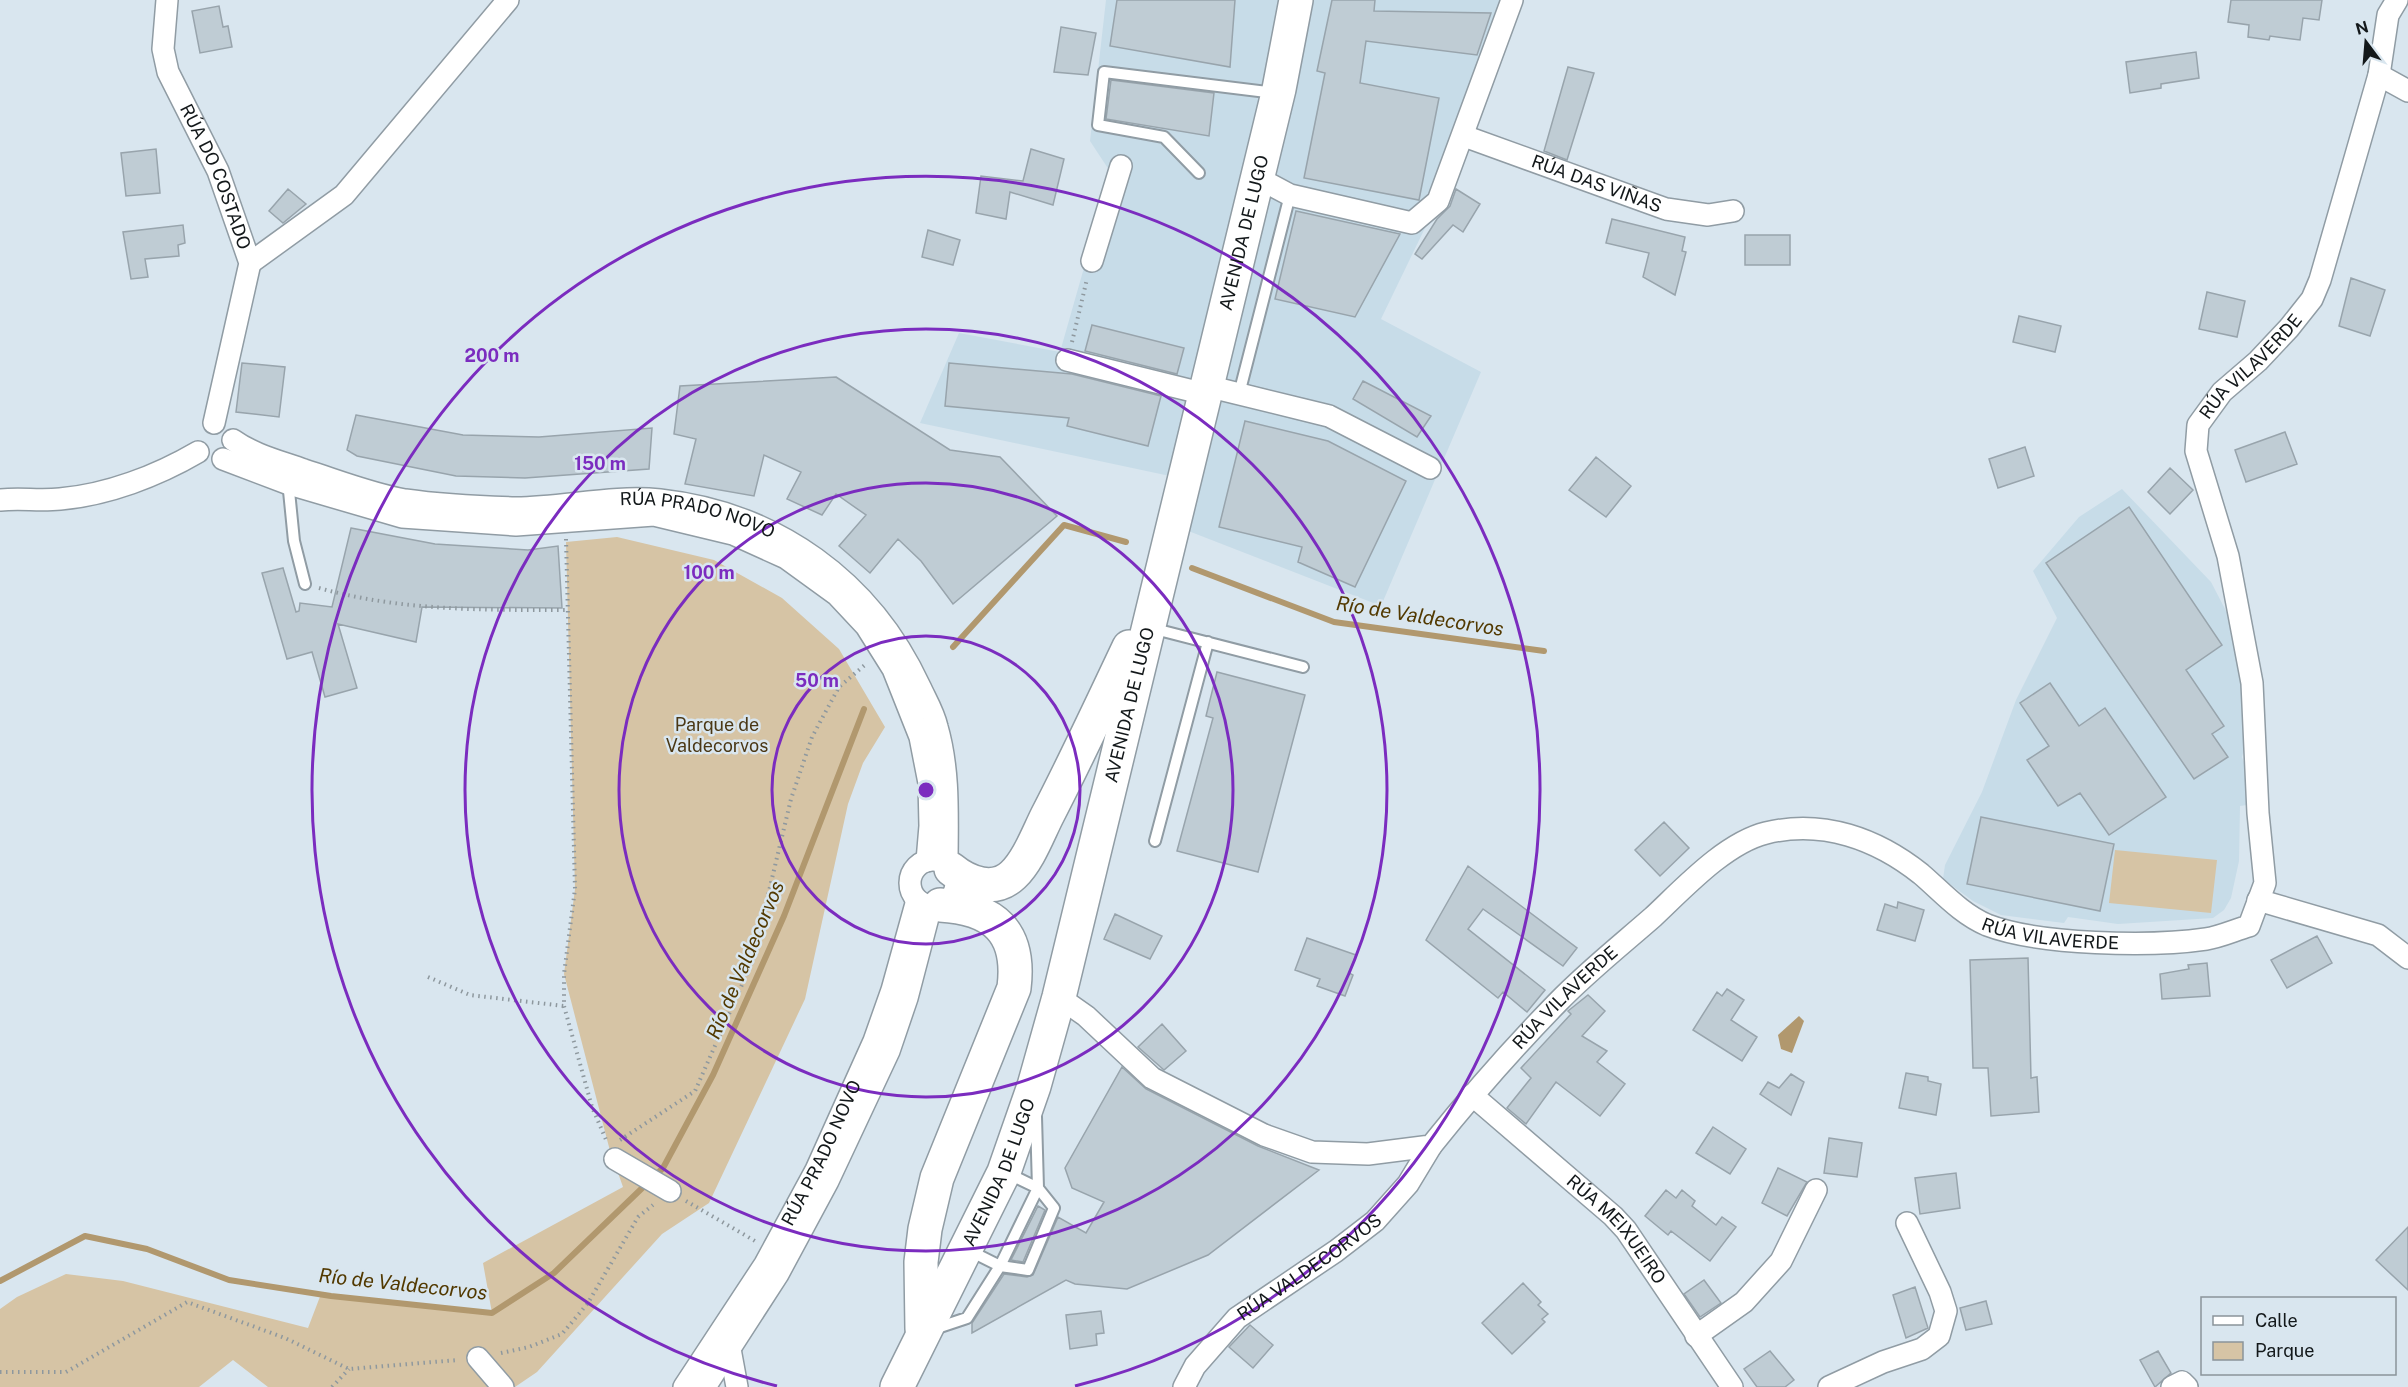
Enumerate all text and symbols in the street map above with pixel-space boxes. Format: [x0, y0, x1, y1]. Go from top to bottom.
north arrow [2336, 12, 2396, 72]
text: N [2353, 17, 2371, 39]
street label: RÚA DO COSTADO [176, 100, 255, 252]
street label: RÚA DAS VIÑAS [1529, 150, 1665, 217]
street label: AVENIDA DE LUGO [1215, 153, 1273, 312]
street label: RÚA VILAVERDE [2195, 310, 2306, 423]
text: 200 m [465, 345, 519, 366]
text: 150 m [574, 453, 626, 474]
street label: RÚA PRADO NOVO [620, 487, 778, 542]
text: 100 m [683, 562, 735, 583]
water label: Río de Valdecorvos [1335, 591, 1506, 641]
street label: AVENIDA DE LUGO [1100, 625, 1158, 785]
text: 50 m [795, 670, 839, 691]
park label: Parque de Valdecorvos [666, 714, 768, 756]
centre of rings [916, 780, 936, 800]
water label: Río de Valdecorvos [701, 877, 789, 1043]
street label: RÚA VILAVERDE [1979, 913, 2119, 953]
street label: RÚA VILAVERDE [1508, 941, 1622, 1053]
street label: RÚA PRADO NOVO [777, 1077, 865, 1229]
street label: AVENIDA DE LUGO [958, 1095, 1039, 1250]
street label: RÚA MEIXUEIRO [1563, 1170, 1670, 1288]
street label: RÚA VALDECORVOS [1233, 1209, 1386, 1325]
water label: Río de Valdecorvos [318, 1263, 489, 1305]
legend [2201, 1297, 2396, 1375]
text: Calle [2255, 1310, 2298, 1331]
text: Parque [2255, 1340, 2315, 1361]

